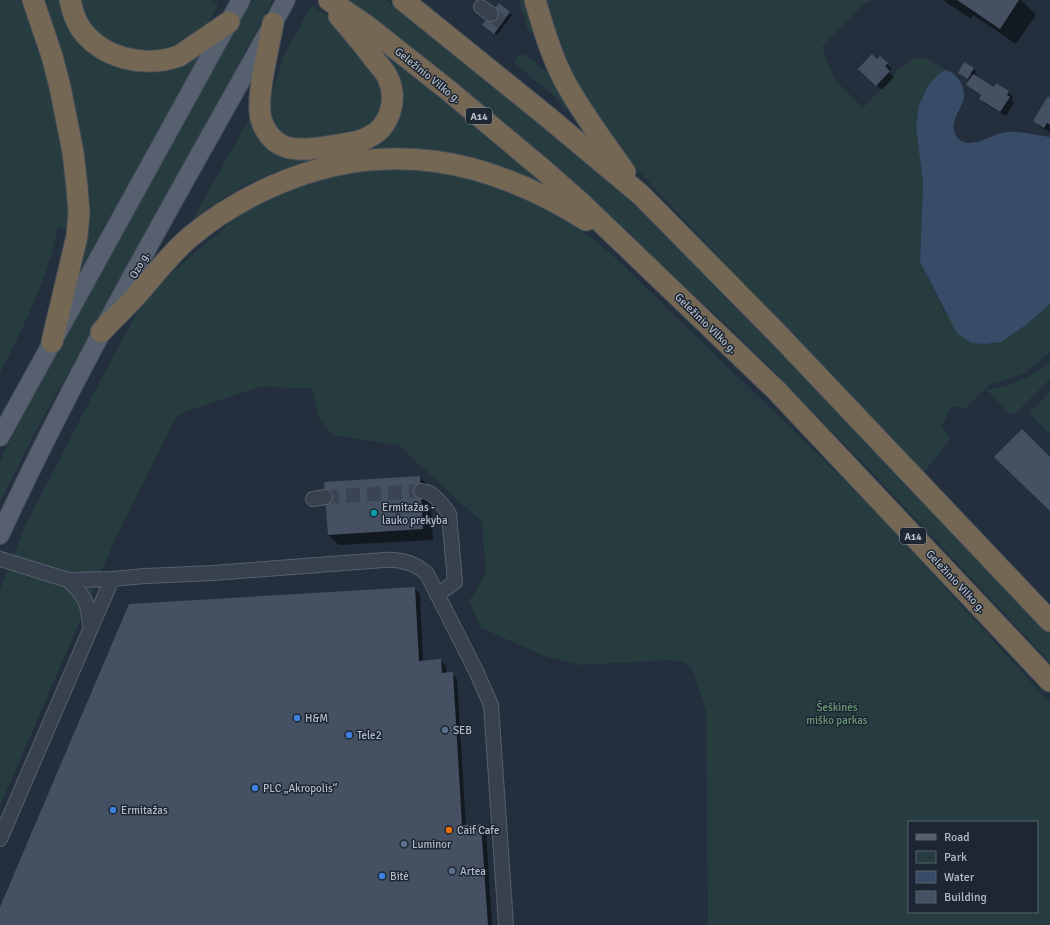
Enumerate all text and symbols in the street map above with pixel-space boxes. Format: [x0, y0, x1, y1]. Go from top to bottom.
street label: Geležinio Vilko g. [392, 45, 463, 106]
road number: A14 [466, 108, 492, 124]
street label: Ozo g. [127, 249, 152, 281]
street label: Geležinio Vilko g. [672, 291, 739, 356]
place label: Ermitažas - lauko prekyba [382, 501, 448, 527]
marker: Ermitažas - lauko prekyba [369, 508, 379, 518]
road number: A14 [900, 528, 926, 544]
street label: Geležinio Vilko g. [923, 547, 988, 615]
park label: Šeškinės miško parkas [806, 700, 868, 727]
place label: H&M [305, 712, 328, 725]
marker: H&M [292, 713, 302, 723]
place label: SEB [453, 724, 472, 737]
marker: SEB [440, 725, 450, 735]
place label: Tele2 [357, 729, 382, 742]
marker: Tele2 [344, 730, 354, 740]
place label: PLC „Akropolis“ [263, 782, 338, 795]
marker: PLC „Akropolis“ [250, 783, 260, 793]
place label: Ermitažas [121, 804, 168, 817]
marker: Ermitažas [108, 805, 118, 815]
legend [908, 821, 1038, 913]
place label: Caif Cafe [457, 824, 499, 837]
marker: Caif Cafe [444, 825, 454, 835]
text: Road [944, 830, 970, 845]
place label: Luminor [412, 838, 451, 851]
marker: Luminor [399, 839, 409, 849]
text: Park [944, 850, 967, 865]
place label: Artea [460, 865, 486, 878]
marker: Artea [447, 866, 457, 876]
place label: Bitė [390, 870, 409, 883]
text: Water [944, 870, 975, 885]
marker: Bitė [377, 871, 387, 881]
text: Building [944, 890, 987, 905]

